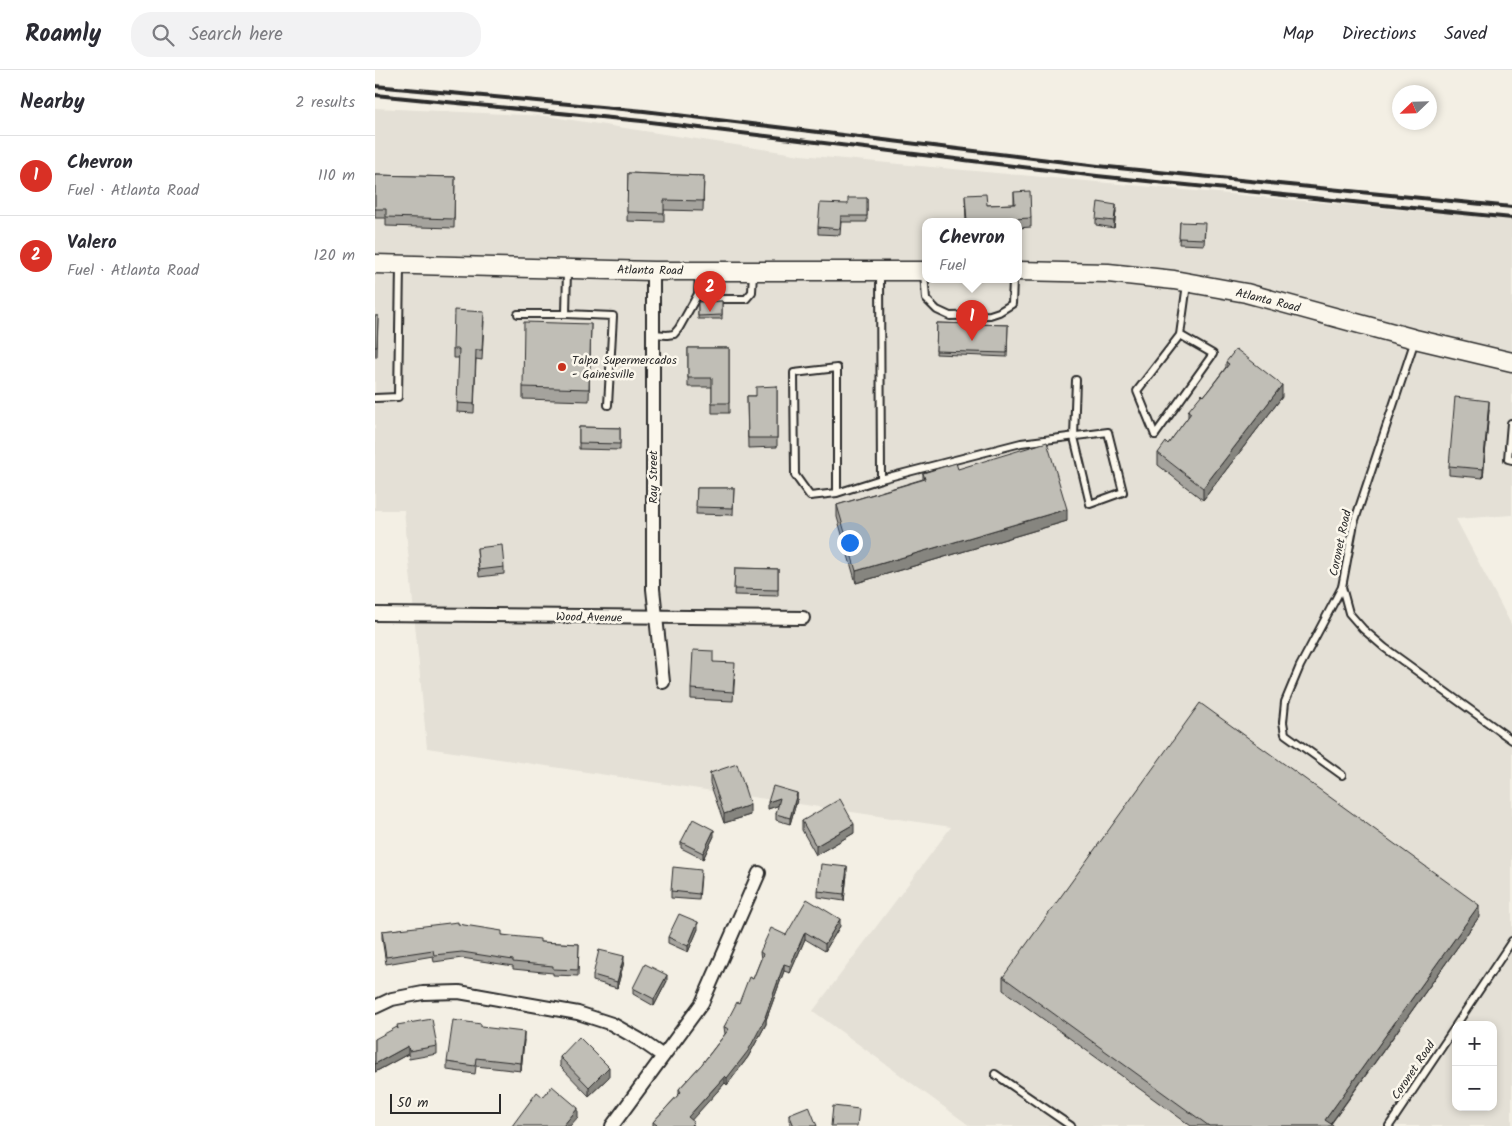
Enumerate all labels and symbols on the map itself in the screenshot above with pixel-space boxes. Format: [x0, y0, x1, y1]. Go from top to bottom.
north arrow [1392, 85, 1437, 130]
street label: Atlanta Road [617, 260, 684, 281]
pin: 2 [694, 271, 726, 312]
street label: Atlanta Road [1234, 283, 1303, 318]
pin: 1 [956, 300, 988, 341]
place label: Talpa Supermercados - Gainesville [572, 351, 677, 384]
marker: Talpa Supermercados - Gainesville [556, 361, 568, 373]
street label: Ray Street [644, 450, 663, 504]
street label: Coronet Road [1324, 507, 1357, 578]
your location [837, 530, 863, 556]
street label: Wood Avenue [556, 607, 623, 628]
street label: Coronet Road [1387, 1036, 1441, 1104]
scale bar [390, 1091, 501, 1114]

